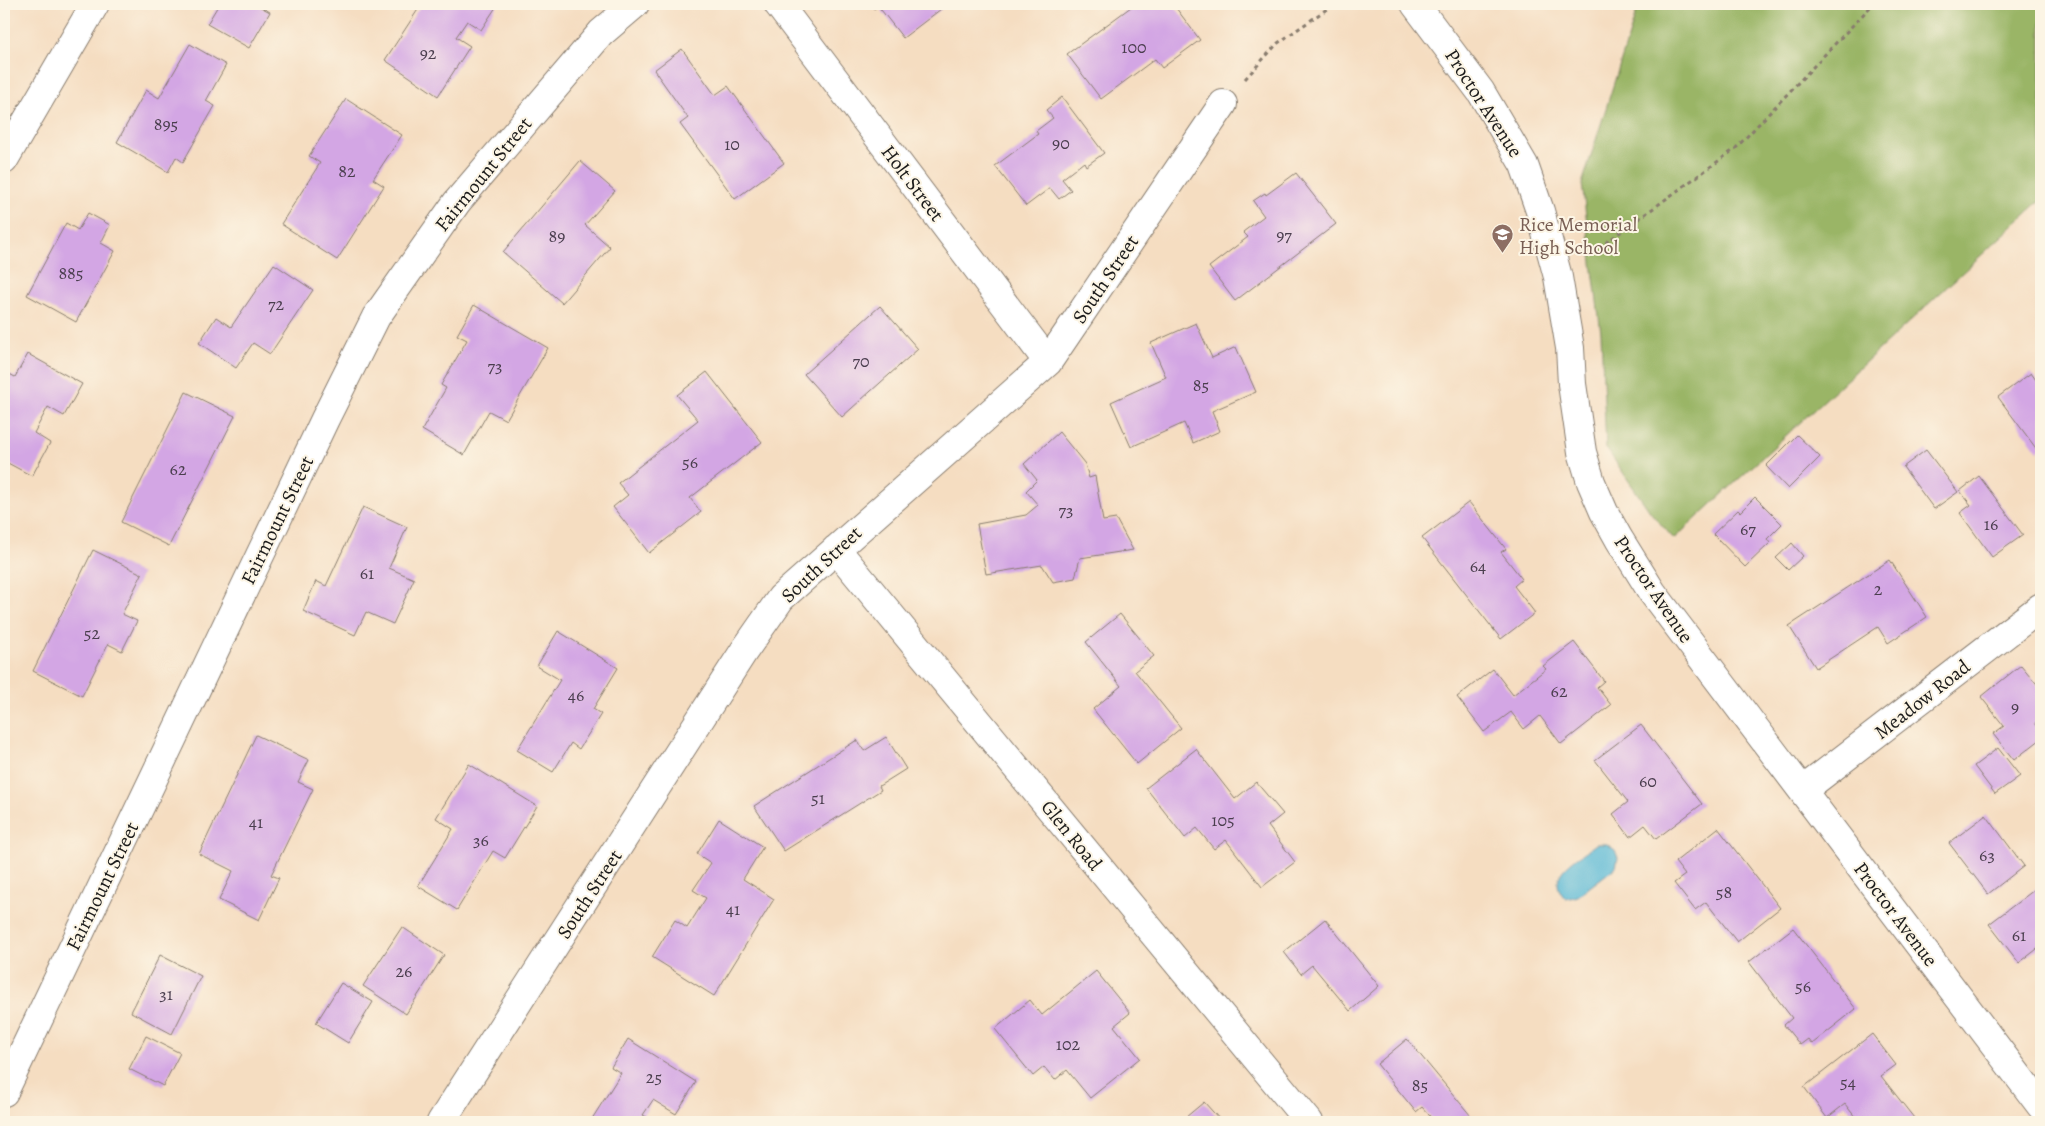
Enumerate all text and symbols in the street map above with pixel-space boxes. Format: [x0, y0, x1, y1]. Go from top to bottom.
house number: 100 [1121, 35, 1147, 59]
house number: 92 [420, 41, 437, 65]
street label: Proctor Avenue [1438, 44, 1529, 163]
street label: Fairmount Street [429, 111, 538, 237]
house number: 895 [154, 112, 178, 136]
house number: 90 [1052, 131, 1070, 155]
house number: 10 [724, 132, 740, 156]
street label: Holt Street [875, 140, 950, 227]
house number: 82 [338, 159, 356, 183]
place label: Rice Memorial High School [1519, 211, 1637, 261]
house number: 97 [1276, 223, 1292, 247]
school or university icon: Rice Memorial High School [1491, 223, 1515, 254]
house number: 89 [549, 224, 565, 248]
street label: South Street [1066, 229, 1145, 329]
house number: 885 [58, 261, 84, 285]
house number: 72 [268, 292, 284, 316]
house number: 70 [852, 349, 870, 373]
house number: 73 [487, 354, 503, 378]
house number: 85 [1193, 373, 1209, 397]
house number: 56 [682, 450, 698, 474]
street label: Fairmount Street [235, 451, 320, 589]
house number: 62 [170, 457, 187, 481]
house number: 73 [1058, 498, 1074, 522]
house number: 16 [1984, 512, 1998, 536]
house number: 67 [1740, 517, 1756, 541]
street label: South Street [775, 520, 868, 609]
street label: Proctor Avenue [1608, 530, 1700, 648]
house number: 64 [1470, 554, 1486, 578]
house number: 61 [360, 561, 374, 585]
house number: 2 [1874, 577, 1883, 601]
house number: 52 [84, 621, 101, 645]
street label: Meadow Road [1869, 653, 1976, 745]
house number: 62 [1551, 679, 1568, 703]
house number: 46 [568, 683, 584, 707]
house number: 9 [2011, 695, 2019, 719]
house number: 60 [1639, 769, 1657, 793]
house number: 51 [811, 786, 825, 810]
street label: Glen Road [1035, 794, 1109, 876]
house number: 105 [1211, 808, 1235, 832]
house number: 41 [249, 810, 263, 834]
street label: Fairmount Street [60, 817, 145, 955]
house number: 36 [473, 828, 489, 852]
house number: 63 [1979, 843, 1995, 867]
street label: South Street [550, 844, 629, 944]
street label: Proctor Avenue [1847, 856, 1944, 972]
house number: 58 [1716, 880, 1732, 904]
house number: 41 [726, 897, 740, 921]
house number: 61 [2012, 923, 2026, 947]
house number: 26 [396, 959, 412, 983]
house number: 56 [1795, 974, 1811, 998]
house number: 31 [159, 982, 173, 1006]
house number: 102 [1056, 1032, 1081, 1056]
house number: 25 [646, 1065, 662, 1089]
house number: 54 [1840, 1070, 1856, 1094]
house number: 85 [1412, 1073, 1428, 1097]

